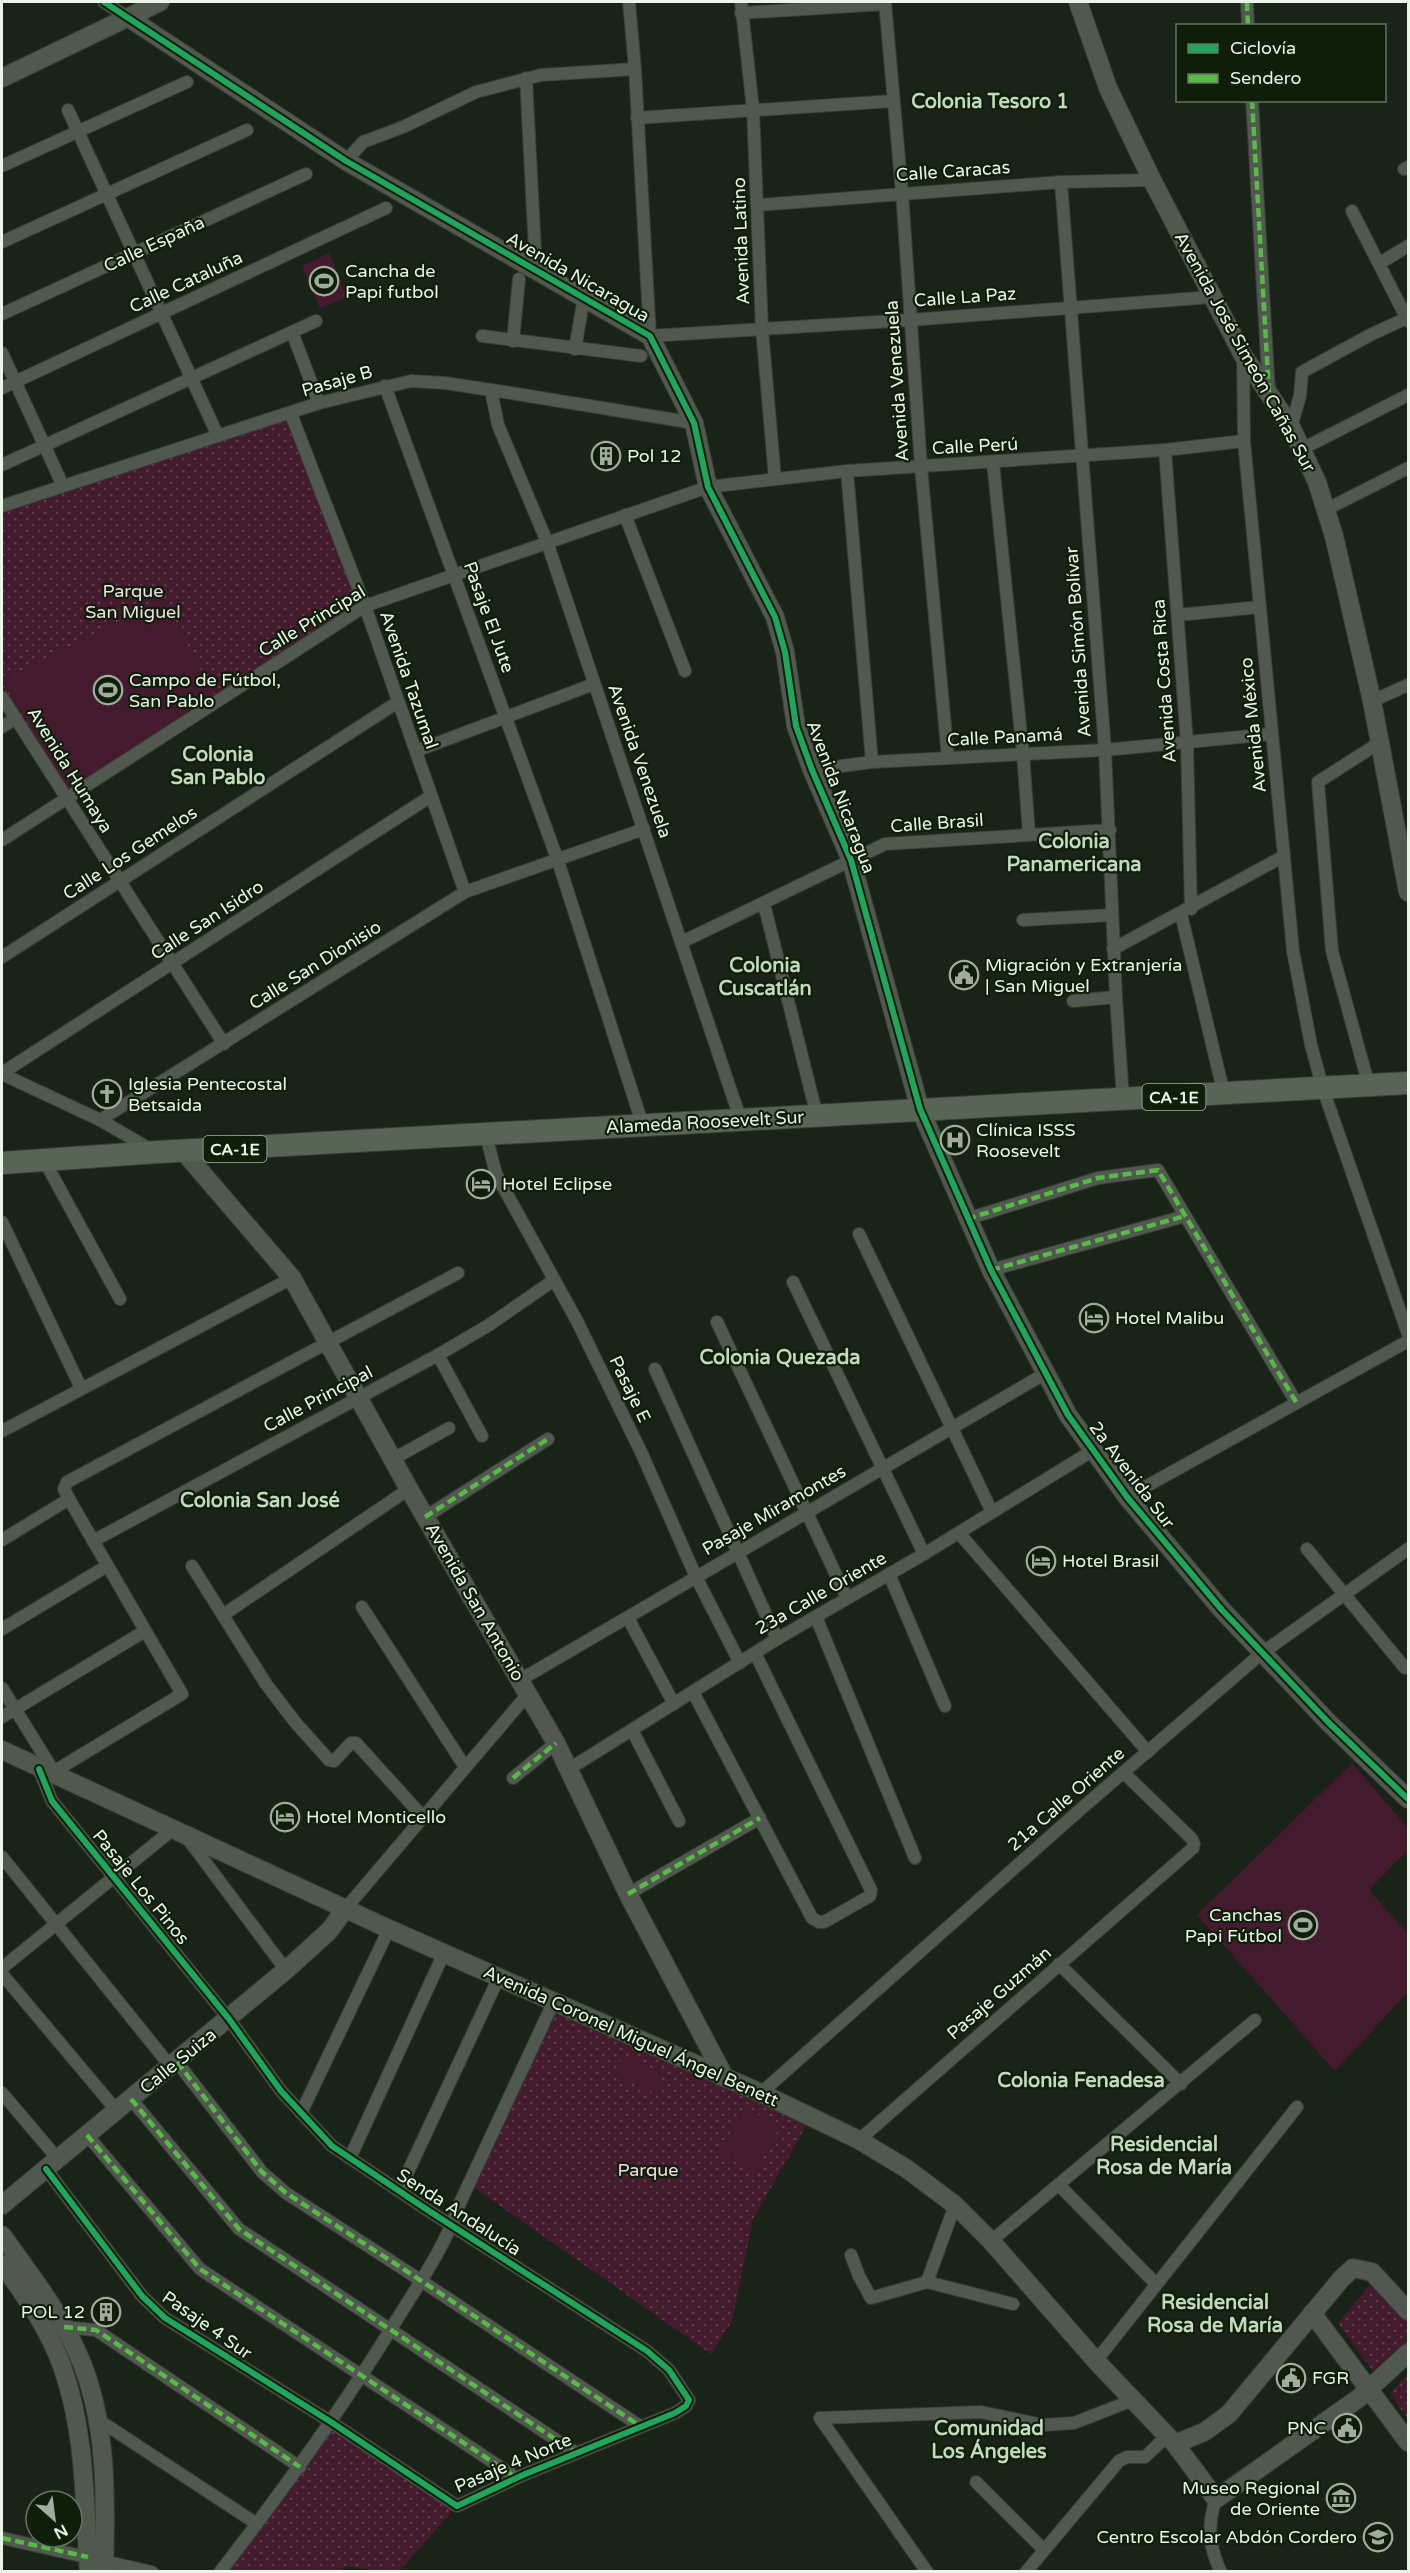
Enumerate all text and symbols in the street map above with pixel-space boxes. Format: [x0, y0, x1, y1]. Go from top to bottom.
legend [1176, 24, 1386, 102]
text: Ciclovía [1230, 37, 1296, 59]
text: Sendero [1230, 67, 1301, 89]
district label: Colonia Tesoro 1 [911, 90, 1069, 114]
street label: Calle Caracas [895, 156, 1011, 186]
street label: Avenida Latino [728, 177, 754, 305]
street label: Calle España [100, 211, 208, 277]
street label: Avenida Nicaragua [502, 227, 654, 327]
street label: Avenida José Simeón Cañas Sur [1170, 228, 1320, 476]
street label: Calle Cataluña [126, 246, 246, 318]
place label: Cancha de Papi futbol [345, 260, 439, 303]
sports icon: Cancha de Papi futbol [308, 265, 340, 297]
street label: Calle La Paz [913, 282, 1017, 312]
street label: Avenida Venezuela [880, 300, 914, 462]
street label: Pasaje B [299, 360, 375, 402]
street label: Calle Perú [931, 433, 1019, 459]
building icon: Pol 12 [590, 440, 622, 472]
place label: Pol 12 [627, 445, 682, 467]
street label: Avenida Simón Bolívar [1060, 546, 1096, 738]
street label: Pasaje El Jute [459, 558, 519, 676]
park label: Parque San Miguel [85, 580, 181, 623]
street label: Calle Principal [255, 580, 369, 662]
street label: Avenida Costa Rica [1147, 598, 1181, 764]
street label: Avenida Tazumal [375, 608, 443, 752]
street label: Avenida México [1235, 656, 1271, 794]
place label: Campo de Fútbol, San Pablo [129, 669, 281, 712]
sports icon: Campo de Fútbol, San Pablo [92, 674, 124, 706]
street label: Avenida Venezuela [603, 681, 677, 841]
street label: Avenida Humaya [22, 703, 118, 837]
street label: Avenida Nicaragua [802, 717, 880, 877]
street label: Calle Panamá [947, 723, 1063, 751]
district label: Colonia San Pablo [171, 743, 265, 790]
street label: Calle Los Gemelos [59, 801, 201, 905]
street label: Calle Brasil [890, 809, 984, 837]
district label: Colonia Panamericana [1006, 830, 1142, 877]
street label: Calle San Isidro [146, 875, 268, 965]
street label: Calle San Dionisio [245, 915, 385, 1014]
district label: Colonia Cuscatlán [718, 954, 812, 1001]
place label: Migración y Extranjería | San Miguel [985, 954, 1182, 997]
public building icon: Migración y Extranjería | San Miguel [948, 959, 980, 991]
place label: Iglesia Pentecostal Betsaida [128, 1073, 287, 1116]
church icon: Iglesia Pentecostal Betsaida [91, 1078, 123, 1110]
road number: CA-1E [1142, 1084, 1206, 1110]
street label: Alameda Roosevelt Sur [605, 1106, 805, 1138]
place label: Clínica ISSS Roosevelt [976, 1119, 1076, 1162]
hospital icon: Clínica ISSS Roosevelt [939, 1124, 971, 1156]
road number: CA-1E [204, 1136, 266, 1162]
hotel icon: Hotel Eclipse [465, 1168, 497, 1200]
place label: Hotel Eclipse [502, 1173, 612, 1195]
hotel icon: Hotel Malibu [1078, 1302, 1110, 1334]
place label: Hotel Malibu [1115, 1307, 1224, 1329]
district label: Colonia Quezada [699, 1346, 861, 1370]
street label: Pasaje E [604, 1352, 656, 1426]
street label: Calle Principal [260, 1361, 376, 1437]
street label: 2a Avenida Sur [1084, 1417, 1180, 1533]
street label: Pasaje Miramontes [698, 1460, 850, 1560]
district label: Colonia San José [180, 1489, 340, 1513]
street label: Avenida San Antonio [421, 1519, 529, 1685]
hotel icon: Hotel Brasil [1025, 1545, 1057, 1577]
street label: 23a Calle Oriente [752, 1547, 890, 1639]
place label: Hotel Brasil [1062, 1550, 1159, 1572]
street label: 21a Calle Oriente [1003, 1742, 1129, 1856]
hotel icon: Hotel Monticello [269, 1801, 301, 1833]
place label: Hotel Monticello [306, 1806, 446, 1828]
street label: Pasaje Los Pinos [88, 1825, 194, 1949]
place label: Canchas Papi Fútbol [1185, 1904, 1282, 1947]
sports icon: Canchas Papi Fútbol [1287, 1909, 1319, 1941]
street label: Pasaje Guzmán [942, 1942, 1056, 2044]
street label: Avenida Coronel Miguel Ángel Benett [480, 1961, 782, 2111]
street label: Calle Suiza [135, 2024, 221, 2098]
district label: Colonia Fenadesa [997, 2069, 1165, 2093]
district label: Residencial Rosa de María [1096, 2133, 1232, 2180]
park label: Parque [618, 2159, 678, 2181]
street label: Senda Andalucía [393, 2164, 525, 2260]
street label: Pasaje 4 Sur [158, 2286, 256, 2364]
district label: Residencial Rosa de María [1147, 2291, 1283, 2338]
building icon: POL 12 [90, 2296, 122, 2328]
place label: POL 12 [21, 2301, 85, 2323]
public building icon: FGR [1275, 2362, 1307, 2394]
place label: FGR [1312, 2367, 1349, 2389]
public building icon: PNC [1331, 2412, 1363, 2444]
district label: Comunidad Los Ángeles [931, 2417, 1047, 2464]
place label: PNC [1287, 2417, 1326, 2439]
street label: Pasaje 4 Norte [451, 2428, 575, 2498]
place label: Museo Regional de Oriente [1182, 2477, 1320, 2520]
museum icon: Museo Regional de Oriente [1325, 2482, 1357, 2514]
north arrow [24, 2489, 84, 2549]
text: N [50, 2520, 71, 2543]
school or university icon: Centro Escolar Abdón Cordero [1362, 2521, 1394, 2553]
place label: Centro Escolar Abdón Cordero [1097, 2526, 1357, 2548]

